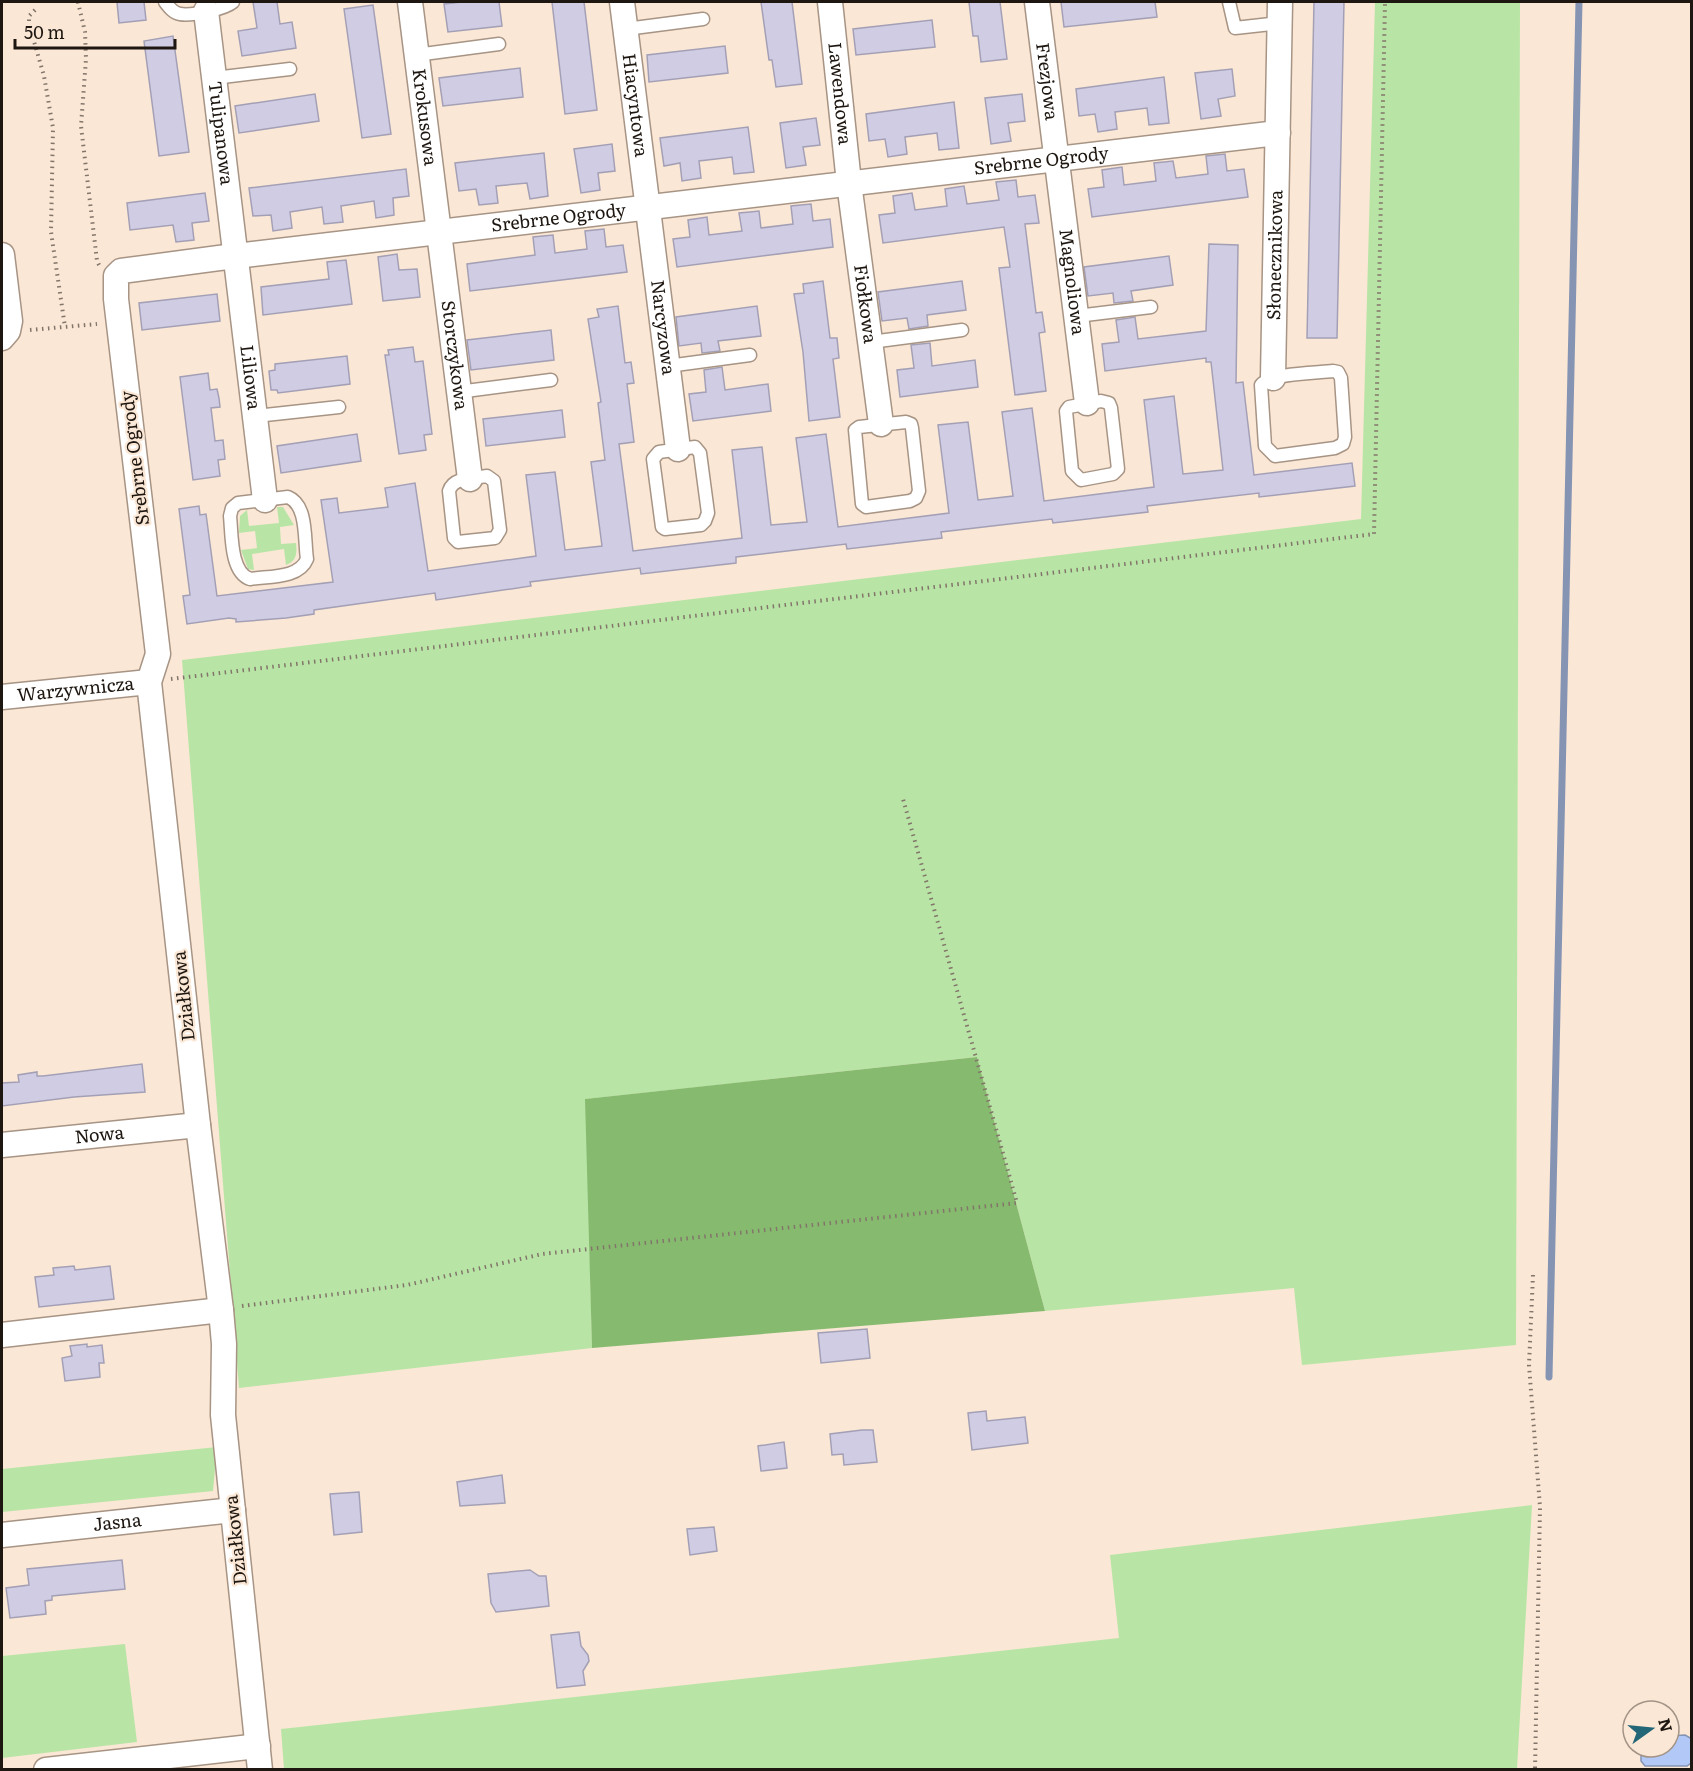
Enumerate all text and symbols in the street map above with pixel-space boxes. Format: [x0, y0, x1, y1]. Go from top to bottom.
scale bar [15, 12, 176, 50]
text: 50 m [24, 18, 65, 45]
street label: Lawendowa [822, 41, 860, 146]
street label: Frezjowa [1030, 41, 1067, 122]
street label: Hiacyntowa [617, 52, 656, 159]
street label: Krokusowa [406, 67, 446, 167]
street label: Tulipanowa [203, 80, 242, 187]
street label: Srebrne Ogrody [972, 138, 1111, 181]
street label: Słonecznikowa [1259, 189, 1289, 320]
street label: Srebrne Ogrody [490, 195, 628, 238]
street label: Magnoliowa [1053, 227, 1093, 337]
street label: Fiołkowa [848, 263, 885, 345]
street label: Narcyzowa [645, 278, 684, 377]
street label: Storczykowa [436, 299, 476, 412]
street label: Liliowa [234, 343, 269, 411]
street label: Srebrne Ogrody [112, 389, 155, 527]
street label: Warzywnicza [16, 669, 136, 707]
street label: Działkowa [164, 950, 201, 1043]
street label: Nowa [73, 1118, 126, 1150]
street label: Działkowa [216, 1494, 253, 1587]
street label: Jasna [92, 1505, 143, 1537]
north arrow [1621, 1699, 1681, 1759]
text: N [1653, 1715, 1680, 1734]

